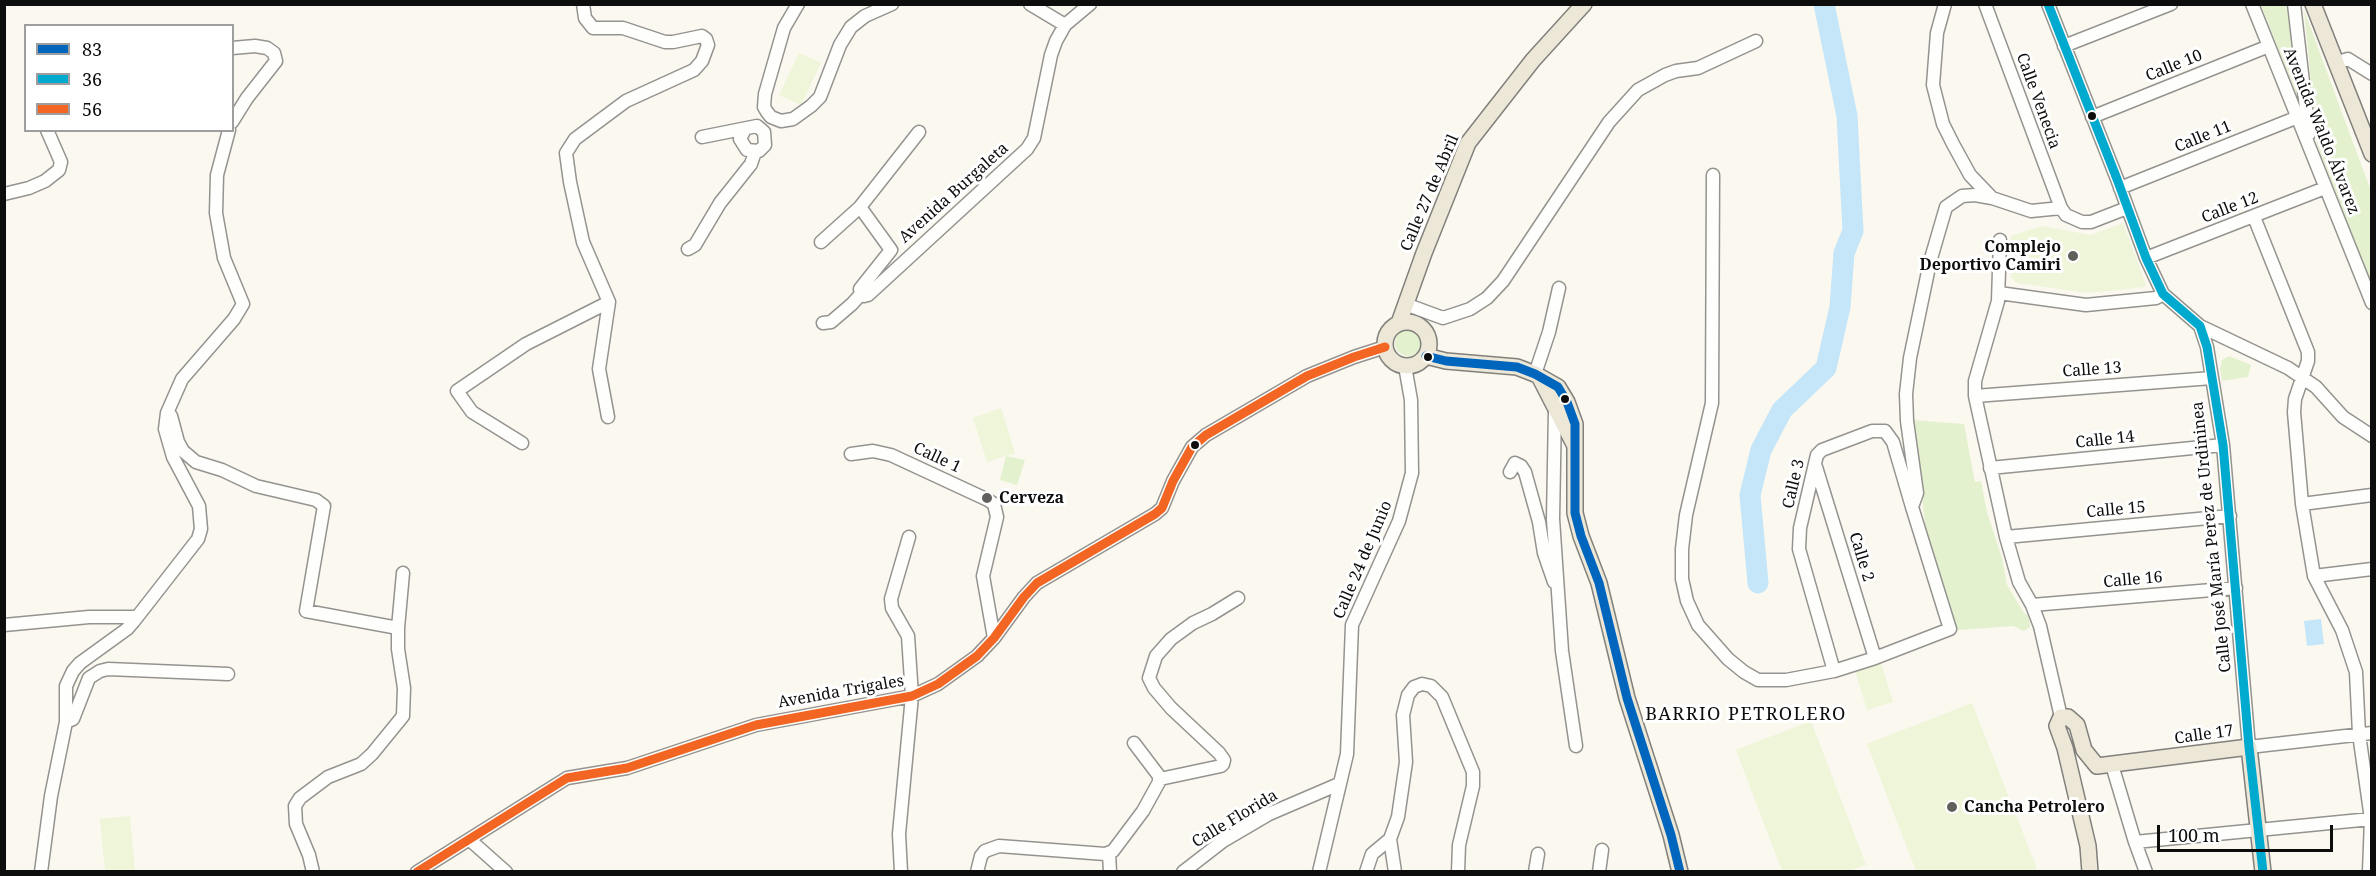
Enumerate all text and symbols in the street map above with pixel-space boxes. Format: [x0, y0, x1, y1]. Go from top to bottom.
legend [24, 24, 234, 132]
text: 83 [82, 37, 102, 61]
street label: Avenida Waldo Álvarez [2279, 45, 2363, 217]
street label: Calle 10 [2143, 46, 2205, 86]
street label: Calle Venecia [2012, 50, 2064, 152]
text: 36 [82, 67, 102, 91]
text: 56 [82, 97, 102, 121]
unlabelled marker [2086, 110, 2098, 122]
street label: Calle 11 [2172, 117, 2234, 157]
street label: Calle 27 de Abril [1397, 132, 1463, 254]
street label: Avenida Burgaleta [895, 139, 1013, 247]
street label: Calle 12 [2199, 188, 2261, 228]
place label: Complejo Deportivo Camiri [1920, 237, 2061, 275]
marker: Complejo Deportivo Camiri [2066, 249, 2080, 263]
unlabelled marker [1422, 351, 1434, 363]
street label: Calle 13 [2062, 358, 2122, 382]
unlabelled marker [1559, 393, 1571, 405]
street label: Calle José María Perez de Urdininea [2188, 400, 2236, 674]
street label: Calle 14 [2074, 427, 2136, 453]
street label: Calle 1 [910, 439, 964, 477]
unlabelled marker [1189, 439, 1201, 451]
street label: Calle 3 [1779, 457, 1809, 511]
place label: Cerveza [999, 488, 1064, 508]
marker: Cerveza [980, 491, 994, 505]
street label: Calle 24 de Junio [1329, 498, 1397, 622]
street label: Calle 15 [2086, 498, 2146, 522]
street label: Calle 2 [1844, 530, 1878, 584]
street label: Calle 16 [2103, 568, 2163, 592]
street label: Avenida Trigales [777, 671, 905, 713]
district label: BARRIO PETROLERO [1645, 704, 1847, 726]
street label: Calle 17 [2173, 721, 2235, 749]
street label: Calle Florida [1189, 786, 1281, 852]
place label: Cancha Petrolero [1964, 797, 2105, 817]
marker: Cancha Petrolero [1945, 800, 1959, 814]
scale bar [2160, 813, 2336, 851]
text: 100 m [2168, 823, 2220, 847]

